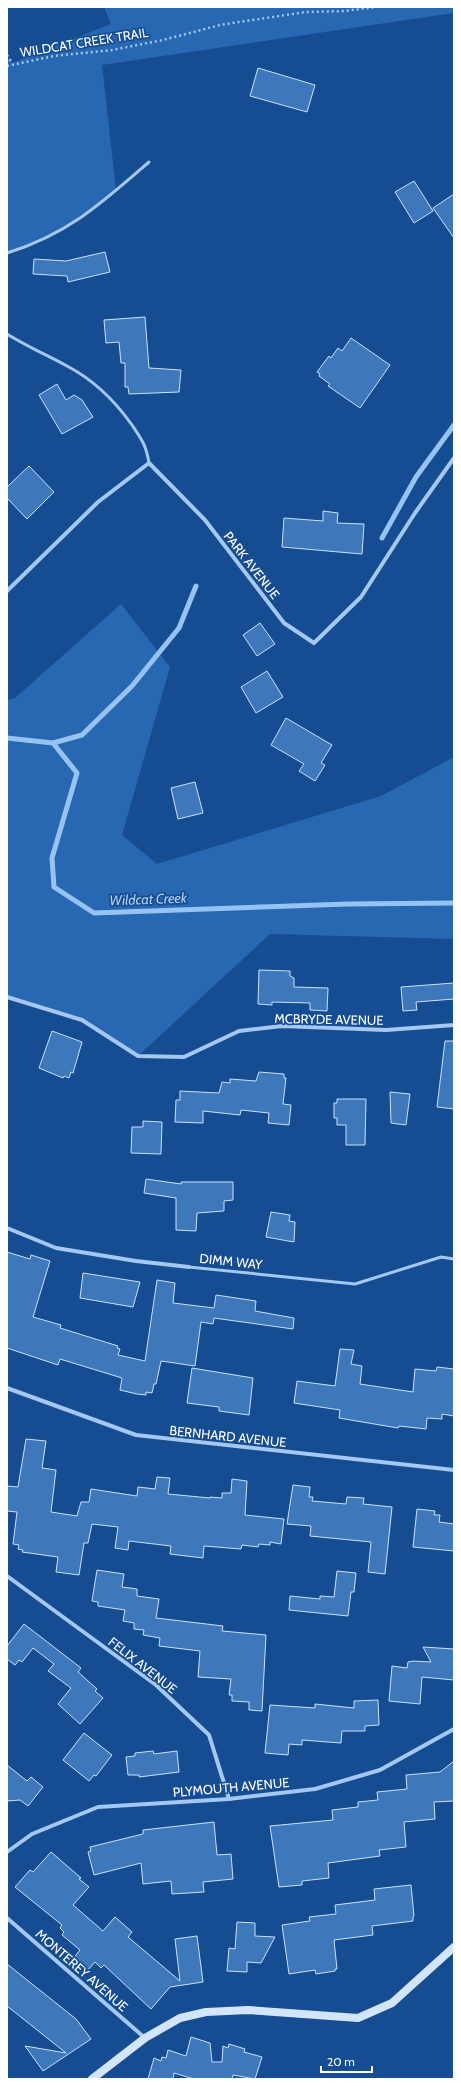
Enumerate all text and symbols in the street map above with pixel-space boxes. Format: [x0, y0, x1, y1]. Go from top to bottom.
street label: WILDCAT CREEK TRAIL [19, 24, 150, 60]
street label: PARK AVENUE [221, 528, 283, 602]
water label: Wildcat Creek [109, 889, 188, 909]
street label: MCBRYDE AVENUE [274, 1010, 384, 1028]
street label: DIMM WAY [199, 1250, 264, 1272]
street label: BERNHARD AVENUE [169, 1422, 287, 1450]
street label: FELIX AVENUE [105, 1633, 181, 1697]
street label: PLYMOUTH AVENUE [172, 1774, 290, 1800]
street label: MONTEREY AVENUE [32, 1925, 132, 2015]
scale bar [321, 2048, 372, 2074]
text: 20 m [327, 2054, 355, 2069]

